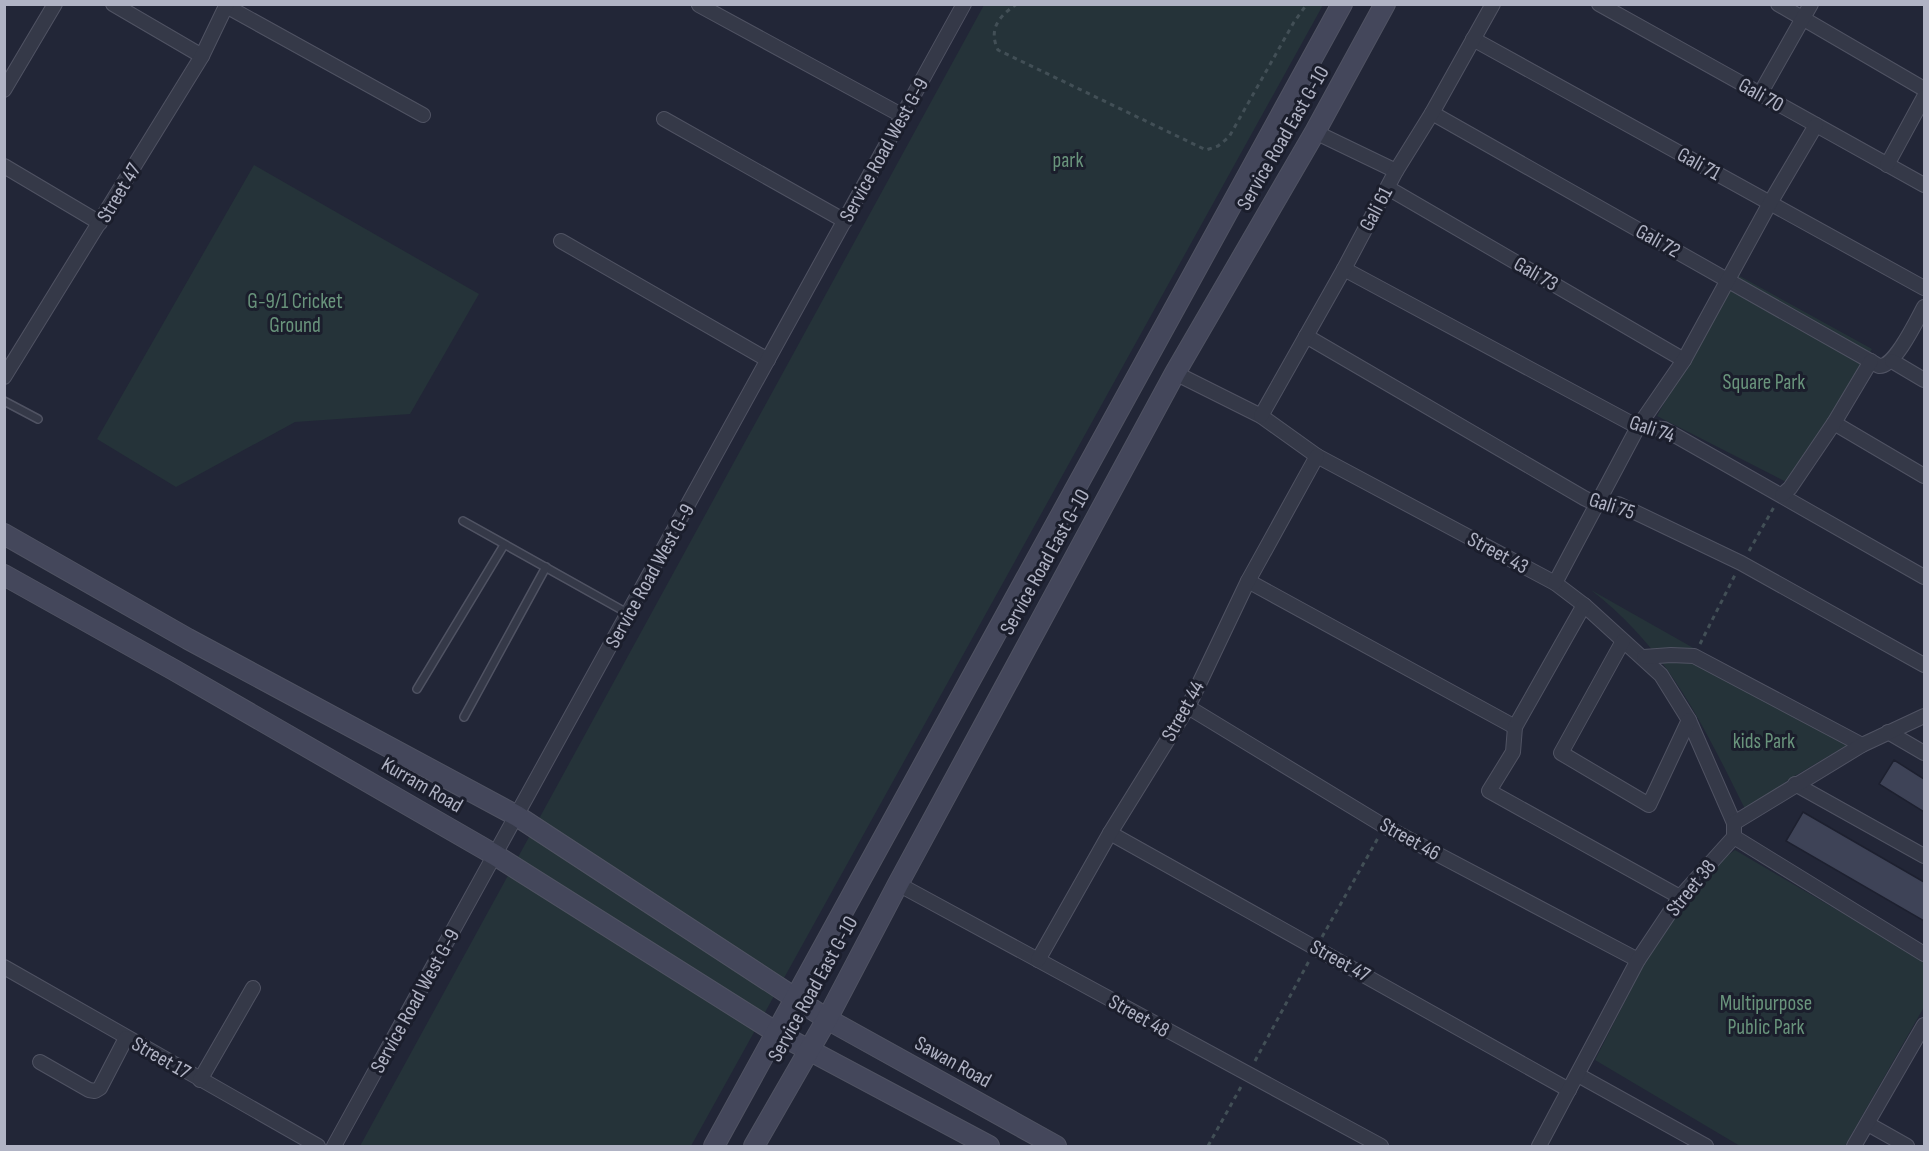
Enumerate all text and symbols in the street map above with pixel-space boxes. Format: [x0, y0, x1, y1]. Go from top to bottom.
street label: Service Road East G-10 [1231, 61, 1335, 215]
street label: Gali 70 [1734, 72, 1788, 118]
street label: Service Road West G-9 [834, 74, 934, 226]
street label: Gali 71 [1673, 142, 1726, 186]
park label: park [1053, 148, 1083, 173]
street label: Street 47 [92, 158, 147, 227]
street label: Gali 61 [1354, 182, 1398, 235]
street label: Gali 72 [1631, 219, 1685, 263]
street label: Gali 73 [1509, 251, 1563, 297]
park label: G-9/1 Cricket Ground [247, 289, 343, 338]
park label: Square Park [1723, 370, 1805, 395]
street label: Gali 74 [1626, 410, 1678, 448]
street label: Service Road East G-10 [995, 485, 1095, 639]
street label: Gali 75 [1586, 487, 1638, 525]
street label: Service Road West G-9 [600, 500, 700, 652]
street label: Street 43 [1463, 527, 1533, 579]
street label: Street 44 [1156, 676, 1210, 746]
park label: kids Park [1733, 729, 1795, 754]
street label: Kurram Road [377, 752, 467, 818]
street label: Street 46 [1375, 812, 1445, 866]
street label: Street 38 [1661, 855, 1721, 921]
street label: Service Road East G-10 [763, 912, 863, 1066]
street label: Service Road West G-9 [365, 925, 465, 1077]
street label: Street 47 [1306, 934, 1375, 988]
street label: Street 48 [1104, 989, 1174, 1043]
park label: Multipurpose Public Park [1720, 991, 1812, 1040]
street label: Street 17 [127, 1031, 195, 1085]
street label: Sawan Road [910, 1031, 996, 1093]

